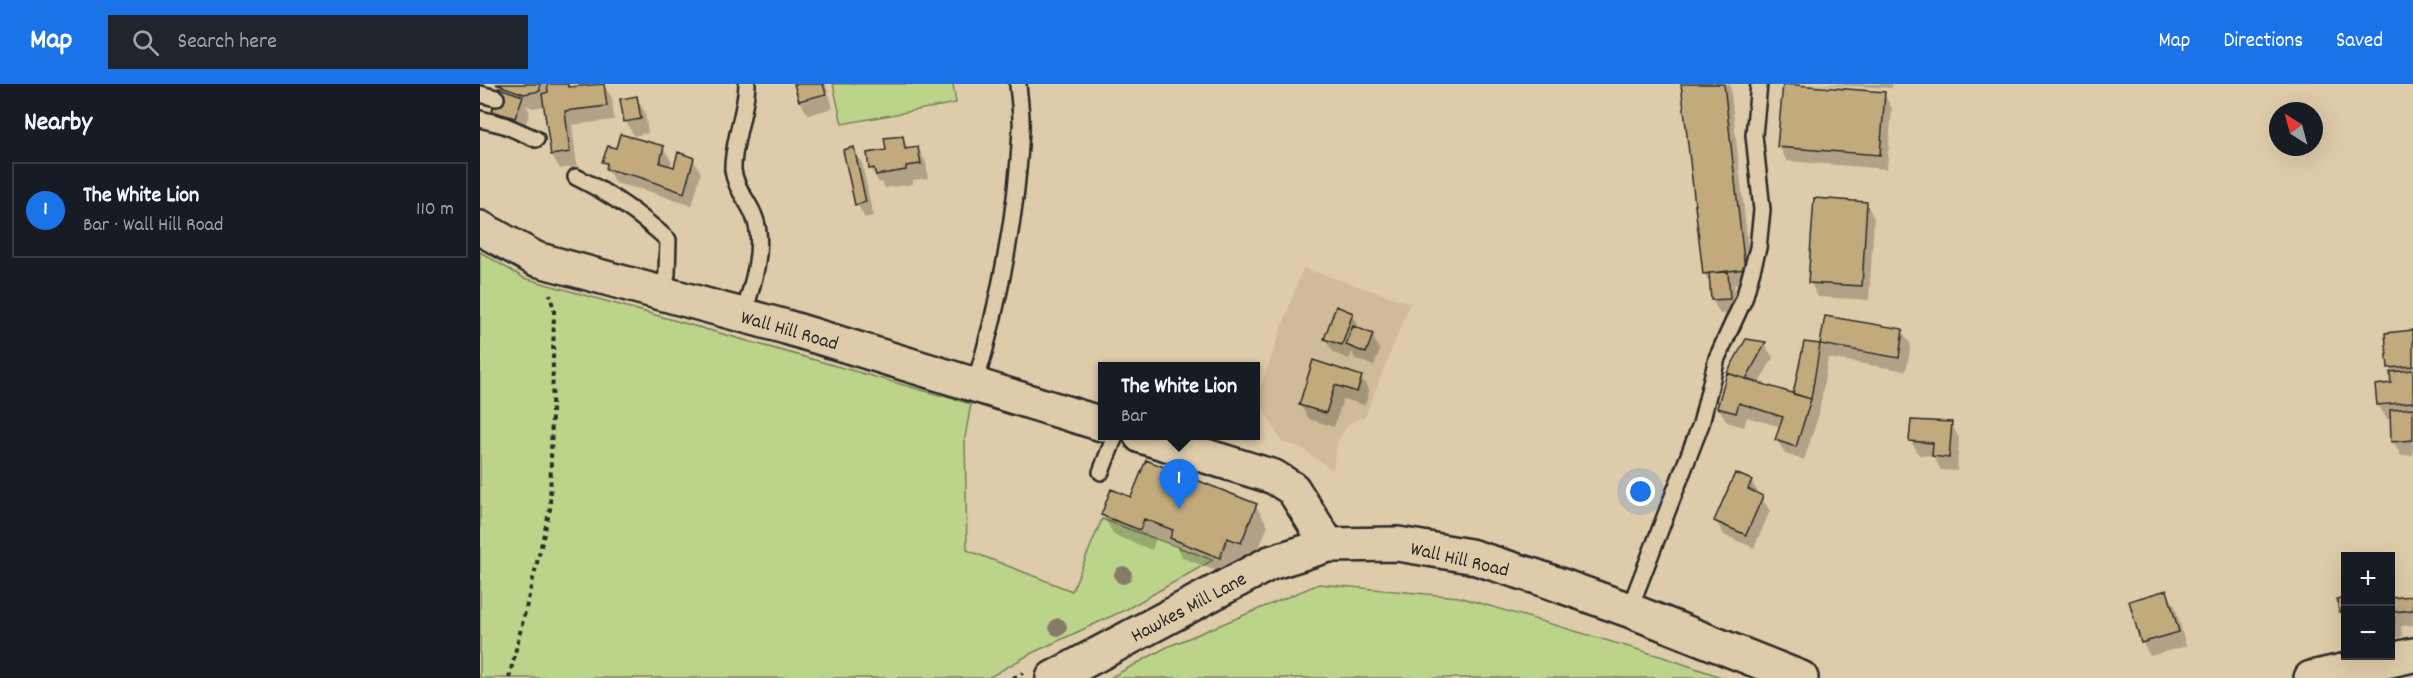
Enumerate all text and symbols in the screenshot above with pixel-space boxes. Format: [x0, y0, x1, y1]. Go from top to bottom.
search box [108, 15, 528, 69]
text: Map [30, 22, 72, 62]
icon: search [129, 26, 162, 59]
text: Search here [177, 27, 277, 58]
text: Map [2159, 27, 2190, 57]
text: Directions [2223, 27, 2303, 57]
text: Saved [2336, 27, 2383, 57]
north arrow [2269, 102, 2323, 156]
text: Nearby [24, 105, 92, 142]
text: The White Lion [83, 181, 199, 212]
text: 1 [43, 196, 48, 224]
text: 110 m [416, 196, 454, 224]
text: Bar · Wall Hill Road [83, 212, 223, 240]
street label: Wall Hill Road [737, 305, 841, 359]
popup [1098, 362, 1260, 440]
text: The White Lion [1121, 372, 1237, 403]
text: Bar [1121, 403, 1147, 431]
pin: 1 [1160, 460, 1198, 509]
your location [1626, 477, 1655, 506]
street label: Wall Hill Road [1407, 536, 1511, 586]
map controls [2341, 552, 2395, 660]
button: + [2341, 552, 2395, 606]
street label: Hawkes Mill Lane [1127, 566, 1252, 651]
button: − [2341, 606, 2395, 660]

